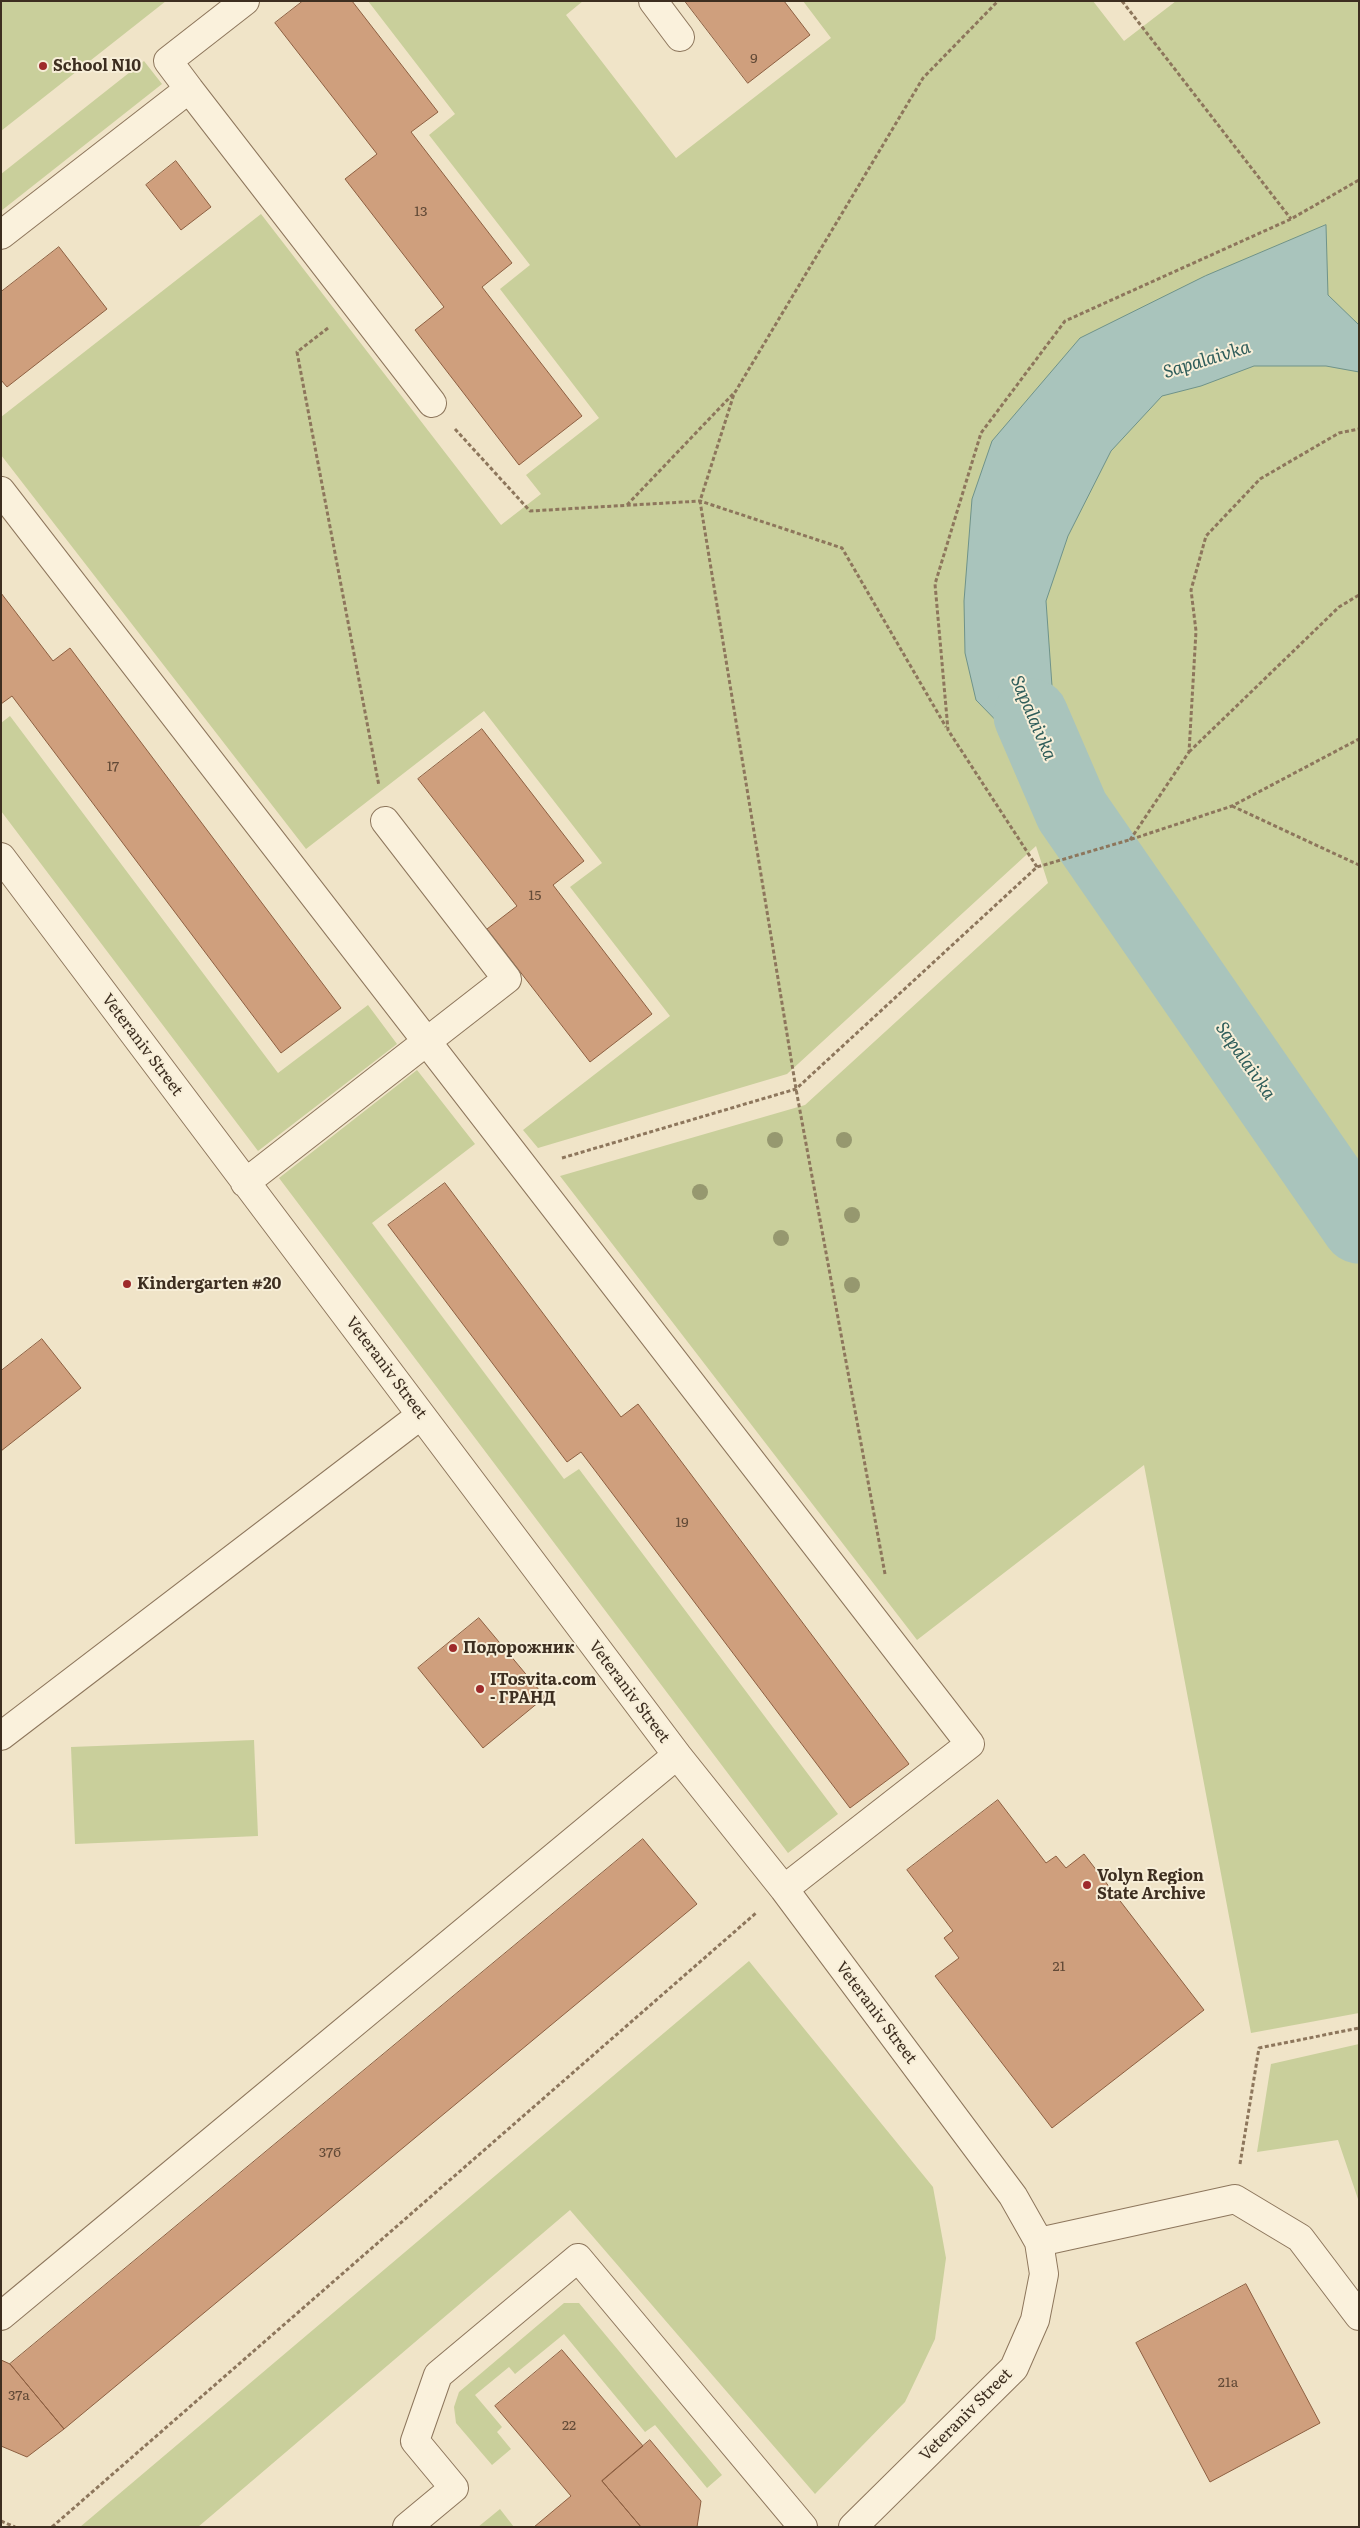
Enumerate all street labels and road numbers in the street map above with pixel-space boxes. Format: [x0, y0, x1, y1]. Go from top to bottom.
street label: Veteraniv Street [97, 990, 187, 1100]
street label: Veteraniv Street [341, 1313, 431, 1423]
street label: Veteraniv Street [584, 1637, 674, 1747]
street label: Veteraniv Street [831, 1958, 921, 2068]
street label: Veteraniv Street [916, 2365, 1016, 2465]

